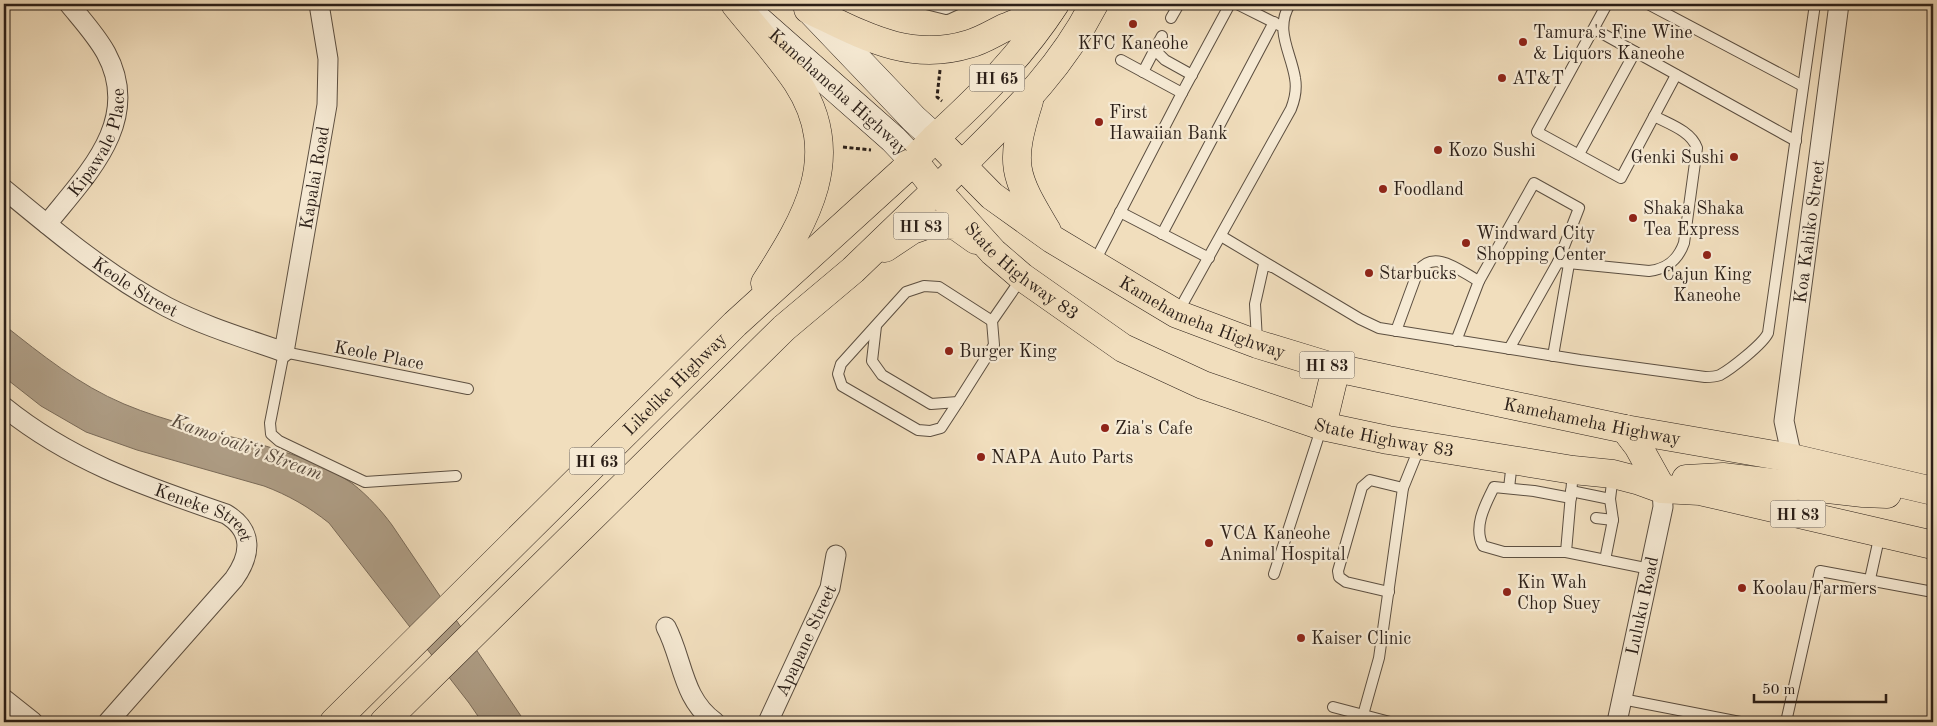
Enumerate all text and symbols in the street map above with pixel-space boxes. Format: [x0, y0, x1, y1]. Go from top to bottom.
marker: KFC Kaneohe [1127, 18, 1139, 30]
place label: Tamura's Fine Wine & Liquors Kaneohe [1533, 24, 1693, 63]
street label: Kamehameha Highway [765, 26, 912, 159]
place label: KFC Kaneohe [1078, 35, 1188, 53]
marker: Tamura's Fine Wine & Liquors Kaneohe [1517, 36, 1529, 48]
road number: HI 65 [970, 64, 1024, 92]
place label: AT&T [1512, 70, 1564, 88]
marker: AT&T [1496, 72, 1508, 84]
street label: Kipawale Place [65, 87, 128, 200]
place label: First Hawaiian Bank [1109, 104, 1228, 143]
marker: First Hawaiian Bank [1093, 116, 1105, 128]
street label: Kapalai Road [297, 125, 333, 231]
place label: Kozo Sushi [1448, 142, 1536, 160]
marker: Kozo Sushi [1432, 144, 1444, 156]
place label: Genki Sushi [1631, 149, 1724, 167]
marker: Genki Sushi [1728, 151, 1740, 163]
street label: Koa Kahiko Street [1792, 159, 1828, 305]
place label: Foodland [1393, 181, 1464, 199]
marker: Foodland [1377, 183, 1389, 195]
place label: Shaka Shaka Tea Express [1643, 200, 1744, 239]
road number: HI 83 [894, 212, 948, 240]
marker: Shaka Shaka Tea Express [1627, 212, 1639, 224]
street label: State Highway 83 [961, 219, 1081, 324]
place label: Windward City Shopping Center [1476, 225, 1607, 264]
marker: Windward City Shopping Center [1460, 237, 1472, 249]
marker: Cajun King Kaneohe [1701, 249, 1713, 261]
street label: Keole Street [89, 254, 180, 321]
place label: Starbucks [1379, 265, 1457, 283]
place label: Cajun King Kaneohe [1663, 266, 1752, 305]
marker: Starbucks [1363, 267, 1375, 279]
street label: Kamehameha Highway [1116, 273, 1288, 362]
street label: Likelike Highway [620, 330, 731, 439]
street label: Keole Place [332, 338, 425, 374]
place label: Burger King [959, 343, 1057, 361]
marker: Burger King [943, 345, 955, 357]
road number: HI 83 [1300, 352, 1354, 378]
street label: Kamehameha Highway [1502, 396, 1682, 449]
water label: Kamoʻoaliʻi Stream [167, 411, 325, 485]
street label: State Highway 83 [1311, 416, 1455, 461]
place label: Zia's Cafe [1115, 420, 1193, 438]
marker: Zia's Cafe [1099, 422, 1111, 434]
road number: HI 63 [570, 448, 624, 474]
place label: NAPA Auto Parts [991, 449, 1133, 467]
marker: NAPA Auto Parts [975, 451, 987, 463]
street label: Keneke Street [152, 481, 255, 544]
road number: HI 83 [1770, 500, 1826, 528]
place label: VCA Kaneohe Animal Hospital [1219, 525, 1346, 564]
marker: VCA Kaneohe Animal Hospital [1203, 537, 1215, 549]
street label: Luluku Road [1624, 555, 1662, 657]
place label: Kin Wah Chop Suey [1517, 574, 1601, 613]
place label: Koolau Farmers [1752, 580, 1877, 598]
street label: Apapane Street [773, 582, 840, 699]
marker: Koolau Farmers [1736, 582, 1748, 594]
marker: Kin Wah Chop Suey [1501, 586, 1513, 598]
place label: Kaiser Clinic [1311, 630, 1411, 648]
marker: Kaiser Clinic [1295, 632, 1307, 644]
scale bar [1754, 671, 1887, 703]
text: 50 m [1762, 683, 1796, 698]

